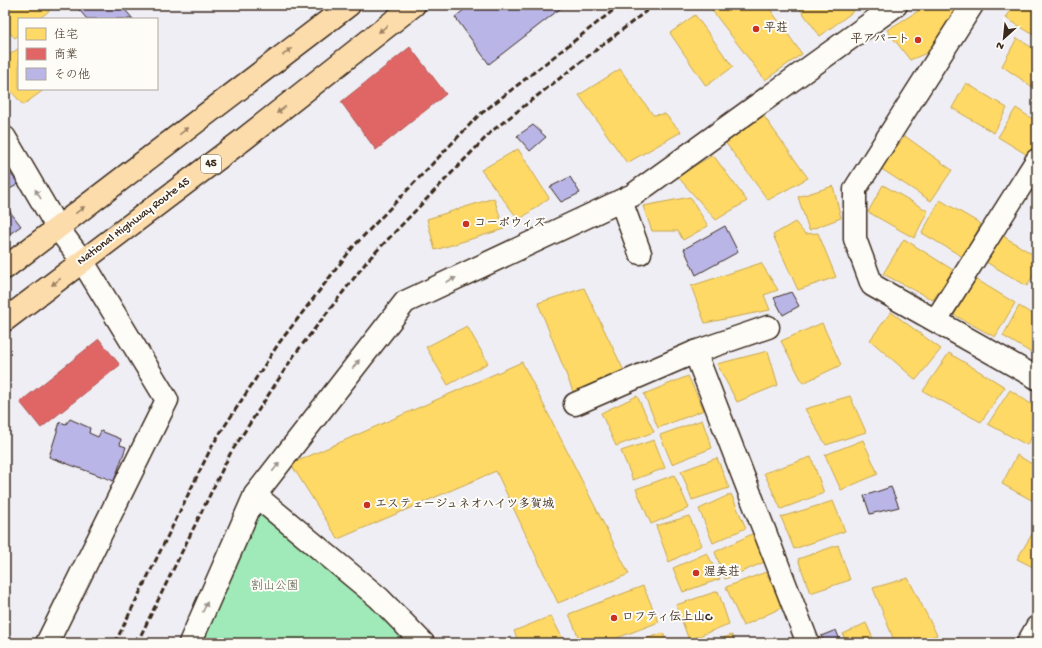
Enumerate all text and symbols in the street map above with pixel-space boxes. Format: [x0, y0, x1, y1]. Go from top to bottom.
legend [18, 18, 158, 90]
north arrow [984, 18, 1024, 58]
place label: 平荘 [764, 21, 788, 36]
marker: 平荘 [751, 24, 761, 34]
one-way arrow [378, 25, 389, 33]
text: 住宅 [54, 28, 78, 43]
place label: 平アパート [851, 32, 910, 47]
marker: 平アパート [913, 35, 923, 45]
text: N [994, 38, 1006, 52]
text: 商業 [54, 48, 78, 63]
one-way arrow [281, 48, 292, 56]
text: その他 [54, 68, 90, 83]
one-way arrow [276, 105, 287, 114]
one-way arrow [178, 127, 189, 135]
road number: 45 [201, 155, 221, 173]
street label: National Highway Route 45 [75, 175, 193, 269]
one-way arrow [34, 188, 41, 200]
one-way arrow [75, 206, 86, 214]
place label: コーポウィズ [474, 217, 545, 231]
marker: コーポウィズ [461, 219, 471, 229]
one-way arrow [445, 277, 456, 283]
one-way arrow [50, 278, 61, 286]
one-way arrow [352, 359, 360, 370]
one-way arrow [272, 462, 281, 473]
place label: エステェージュネオハイツ多賀城 [375, 497, 554, 512]
marker: エステェージュネオハイツ多賀城 [362, 500, 372, 510]
place label: 渥美荘 [704, 565, 740, 580]
marker: 渥美荘 [691, 568, 701, 578]
park label: 割山公園 [251, 579, 299, 594]
one-way arrow [203, 601, 209, 613]
place label: ロフティ伝上山C [622, 610, 713, 625]
marker: ロフティ伝上山C [609, 613, 619, 623]

